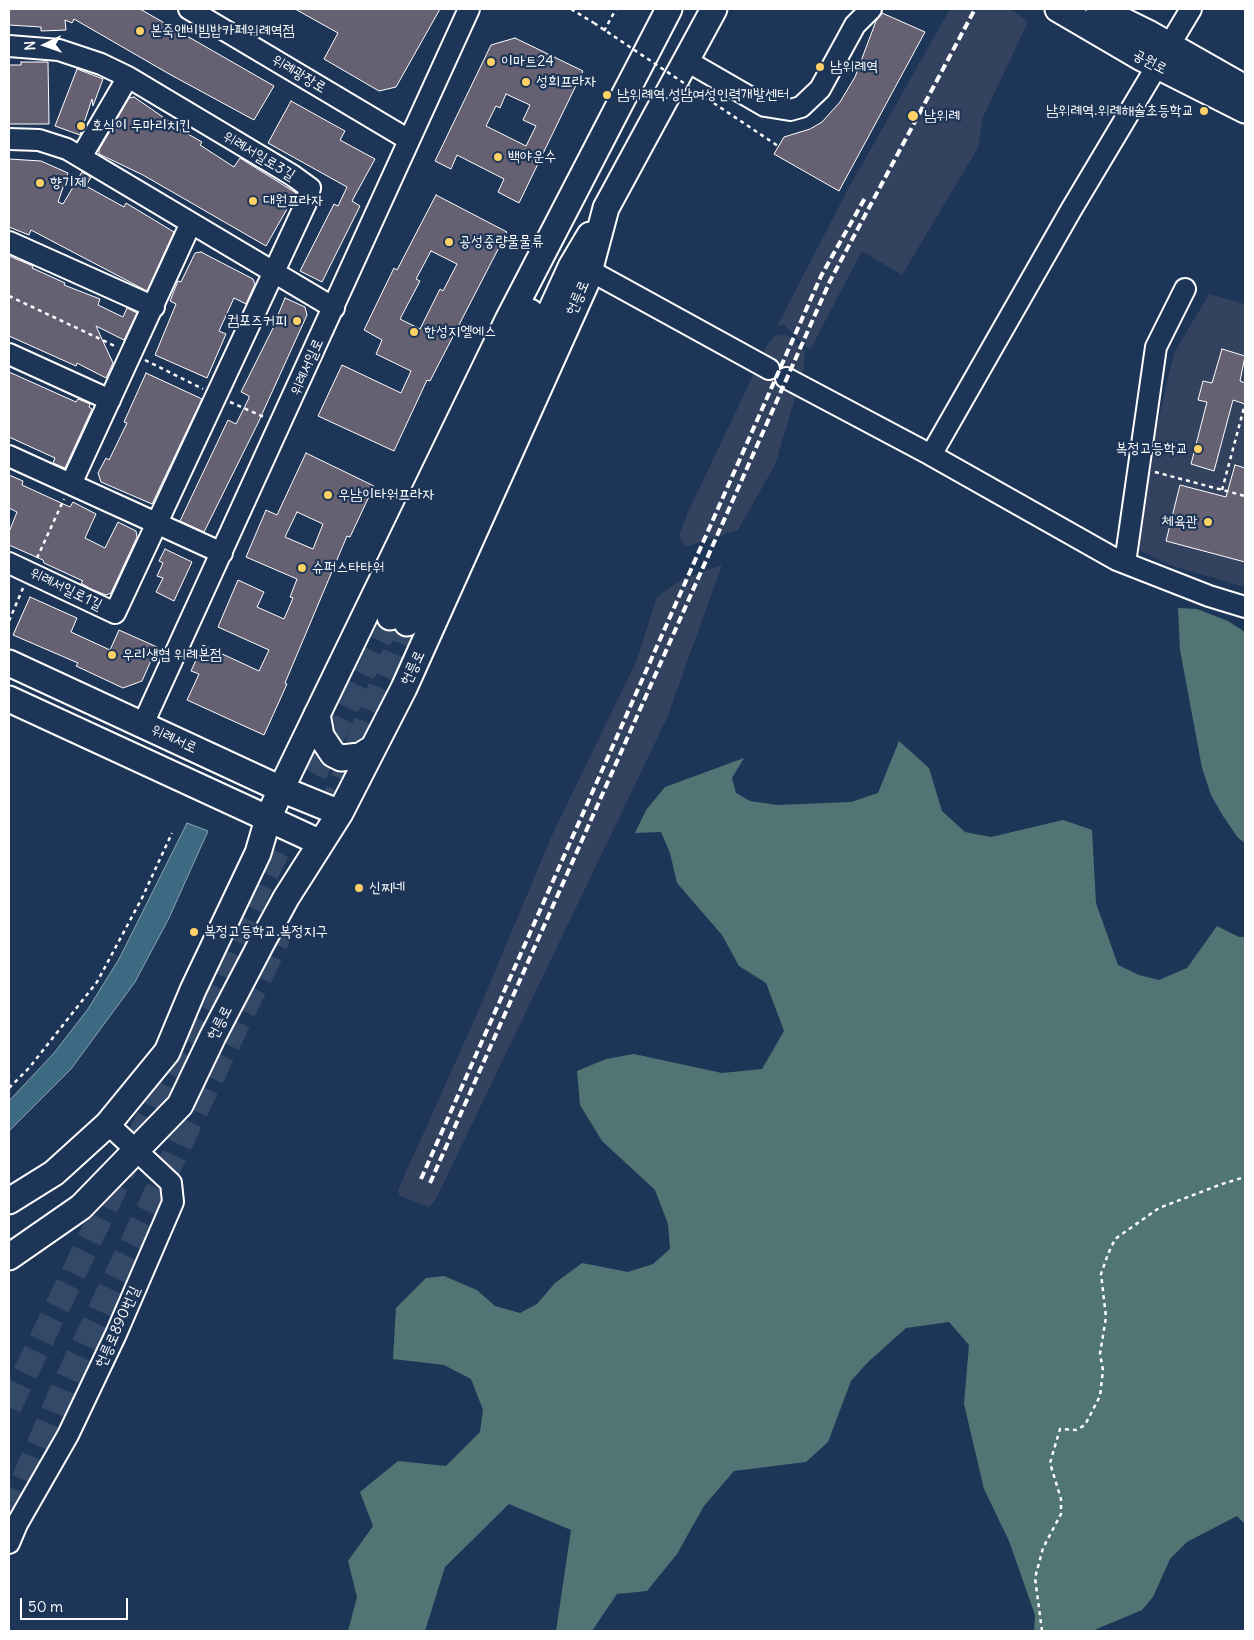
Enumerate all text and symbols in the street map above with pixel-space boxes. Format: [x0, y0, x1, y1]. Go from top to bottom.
north arrow [20, 20, 70, 70]
place label: 본죽앤비빔밥카페위례역점 [150, 22, 295, 40]
marker: 본죽앤비빔밥카페위례역점 [134, 25, 146, 37]
text: N [21, 40, 39, 51]
street label: 공원로 [1130, 46, 1170, 78]
street label: 위례광장로 [268, 51, 330, 97]
place label: 이마트24 [501, 53, 554, 71]
marker: 이마트24 [485, 56, 497, 68]
place label: 남위례역 [830, 58, 878, 76]
marker: 남위례역 [814, 61, 826, 73]
place label: 성희프라자 [536, 73, 596, 91]
marker: 성희프라자 [520, 76, 532, 88]
place label: 남위례역.성남여성인력개발센터 [617, 86, 789, 104]
marker: 남위례역.성남여성인력개발센터 [601, 89, 613, 101]
place label: 남위례역.위례해솔초등학교 [1046, 102, 1194, 120]
marker: 남위례역.위례해솔초등학교 [1198, 105, 1210, 117]
place label: 남위례 [924, 107, 960, 125]
marker: 남위례 [906, 109, 920, 123]
place label: 호식이 두마리치킨 [91, 117, 191, 135]
marker: 호식이 두마리치킨 [75, 120, 87, 132]
street label: 위례서일로3길 [220, 127, 298, 185]
place label: 백야운수 [508, 148, 556, 166]
marker: 백야운수 [492, 151, 504, 163]
place label: 향기제 [50, 174, 86, 192]
marker: 향기제 [34, 177, 46, 189]
place label: 대원프라자 [263, 192, 323, 210]
marker: 대원프라자 [247, 195, 259, 207]
place label: 공성중량물물류 [459, 233, 543, 251]
marker: 공성중량물물류 [443, 236, 455, 248]
street label: 헌릉로 [563, 278, 593, 318]
place label: 컴포즈커피 [227, 312, 287, 330]
marker: 컴포즈커피 [291, 315, 303, 327]
place label: 한성지엘에스 [424, 323, 496, 341]
marker: 한성지엘에스 [408, 326, 420, 338]
street label: 위례서일로 [287, 336, 327, 398]
place label: 복정고등학교 [1116, 440, 1188, 458]
marker: 복정고등학교 [1192, 443, 1204, 455]
place label: 우남이타워프라자 [338, 486, 435, 504]
marker: 우남이타워프라자 [322, 489, 334, 501]
place label: 체육관 [1162, 513, 1198, 531]
marker: 체육관 [1202, 516, 1214, 528]
place label: 슈퍼스타타워 [312, 559, 384, 577]
marker: 슈퍼스타타워 [296, 562, 308, 574]
street label: 위례서일로1길 [27, 564, 105, 614]
place label: 우리생협 위례본점 [122, 646, 222, 664]
street label: 헌릉로 [397, 648, 429, 688]
marker: 우리생협 위례본점 [106, 649, 118, 661]
street label: 위례서로 [148, 721, 200, 757]
place label: 신찌네 [369, 879, 405, 897]
marker: 신찌네 [353, 882, 365, 894]
place label: 복정고등학교.복정지구 [204, 923, 328, 941]
marker: 복정고등학교.복정지구 [188, 926, 200, 938]
street label: 헌릉로 [204, 1003, 236, 1043]
street label: 헌릉로890번길 [92, 1283, 144, 1371]
scale bar [22, 1588, 130, 1620]
text: 50 m [28, 1597, 63, 1616]

